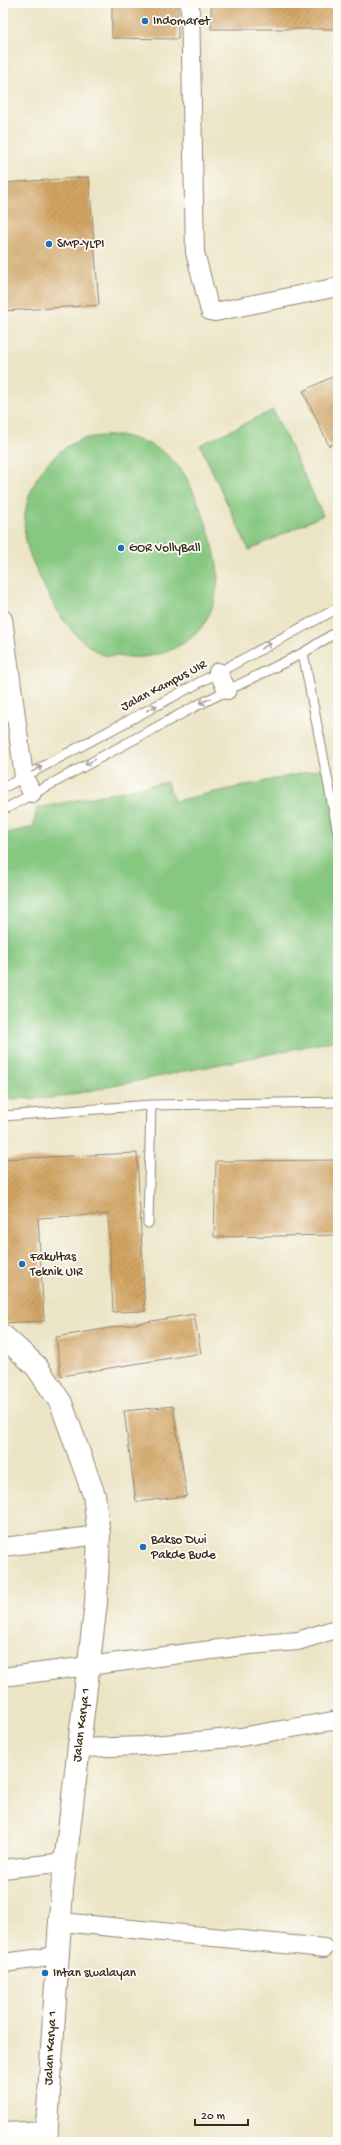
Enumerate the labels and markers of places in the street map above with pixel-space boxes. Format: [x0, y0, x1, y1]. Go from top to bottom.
place label: Indomaret [153, 14, 211, 29]
marker: Indomaret [140, 16, 150, 26]
place label: SMP-YLPI [57, 237, 104, 252]
marker: SMP-YLPI [44, 239, 54, 249]
place label: GOR VollyBall [129, 541, 201, 556]
marker: GOR VollyBall [116, 543, 126, 553]
place label: Fakultas Teknik UIR [29, 1250, 84, 1280]
marker: Fakultas Teknik UIR [17, 1259, 27, 1269]
place label: Bakso Dwi Pakde Bude [150, 1533, 216, 1563]
marker: Bakso Dwi Pakde Bude [138, 1542, 148, 1552]
place label: Intan swalayan [53, 1966, 137, 1981]
marker: Intan swalayan [40, 1968, 50, 1978]

